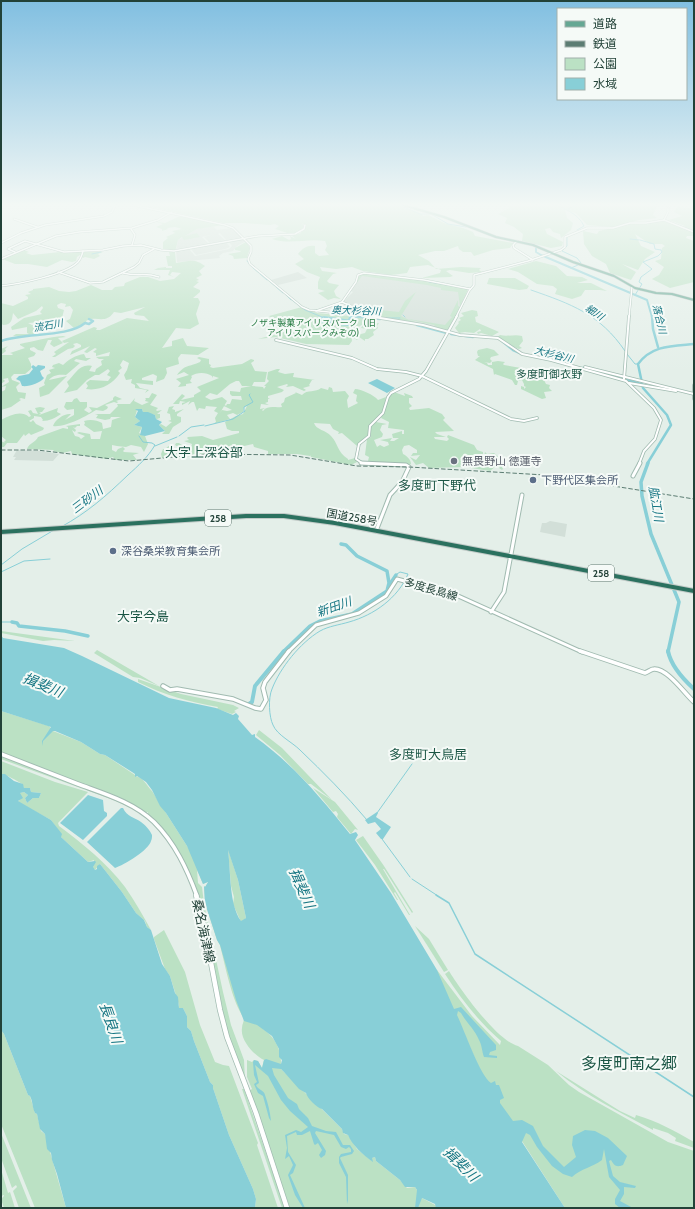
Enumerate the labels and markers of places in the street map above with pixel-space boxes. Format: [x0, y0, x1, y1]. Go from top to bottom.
place label: 無畏野山 徳蓮寺 [462, 454, 541, 468]
marker: 無畏野山 徳蓮寺 [449, 456, 459, 466]
place label: 下野代区集会所 [541, 473, 619, 487]
marker: 下野代区集会所 [528, 475, 538, 485]
place label: 深谷桑栄教育集会所 [121, 544, 221, 558]
marker: 深谷桑栄教育集会所 [108, 546, 118, 556]

